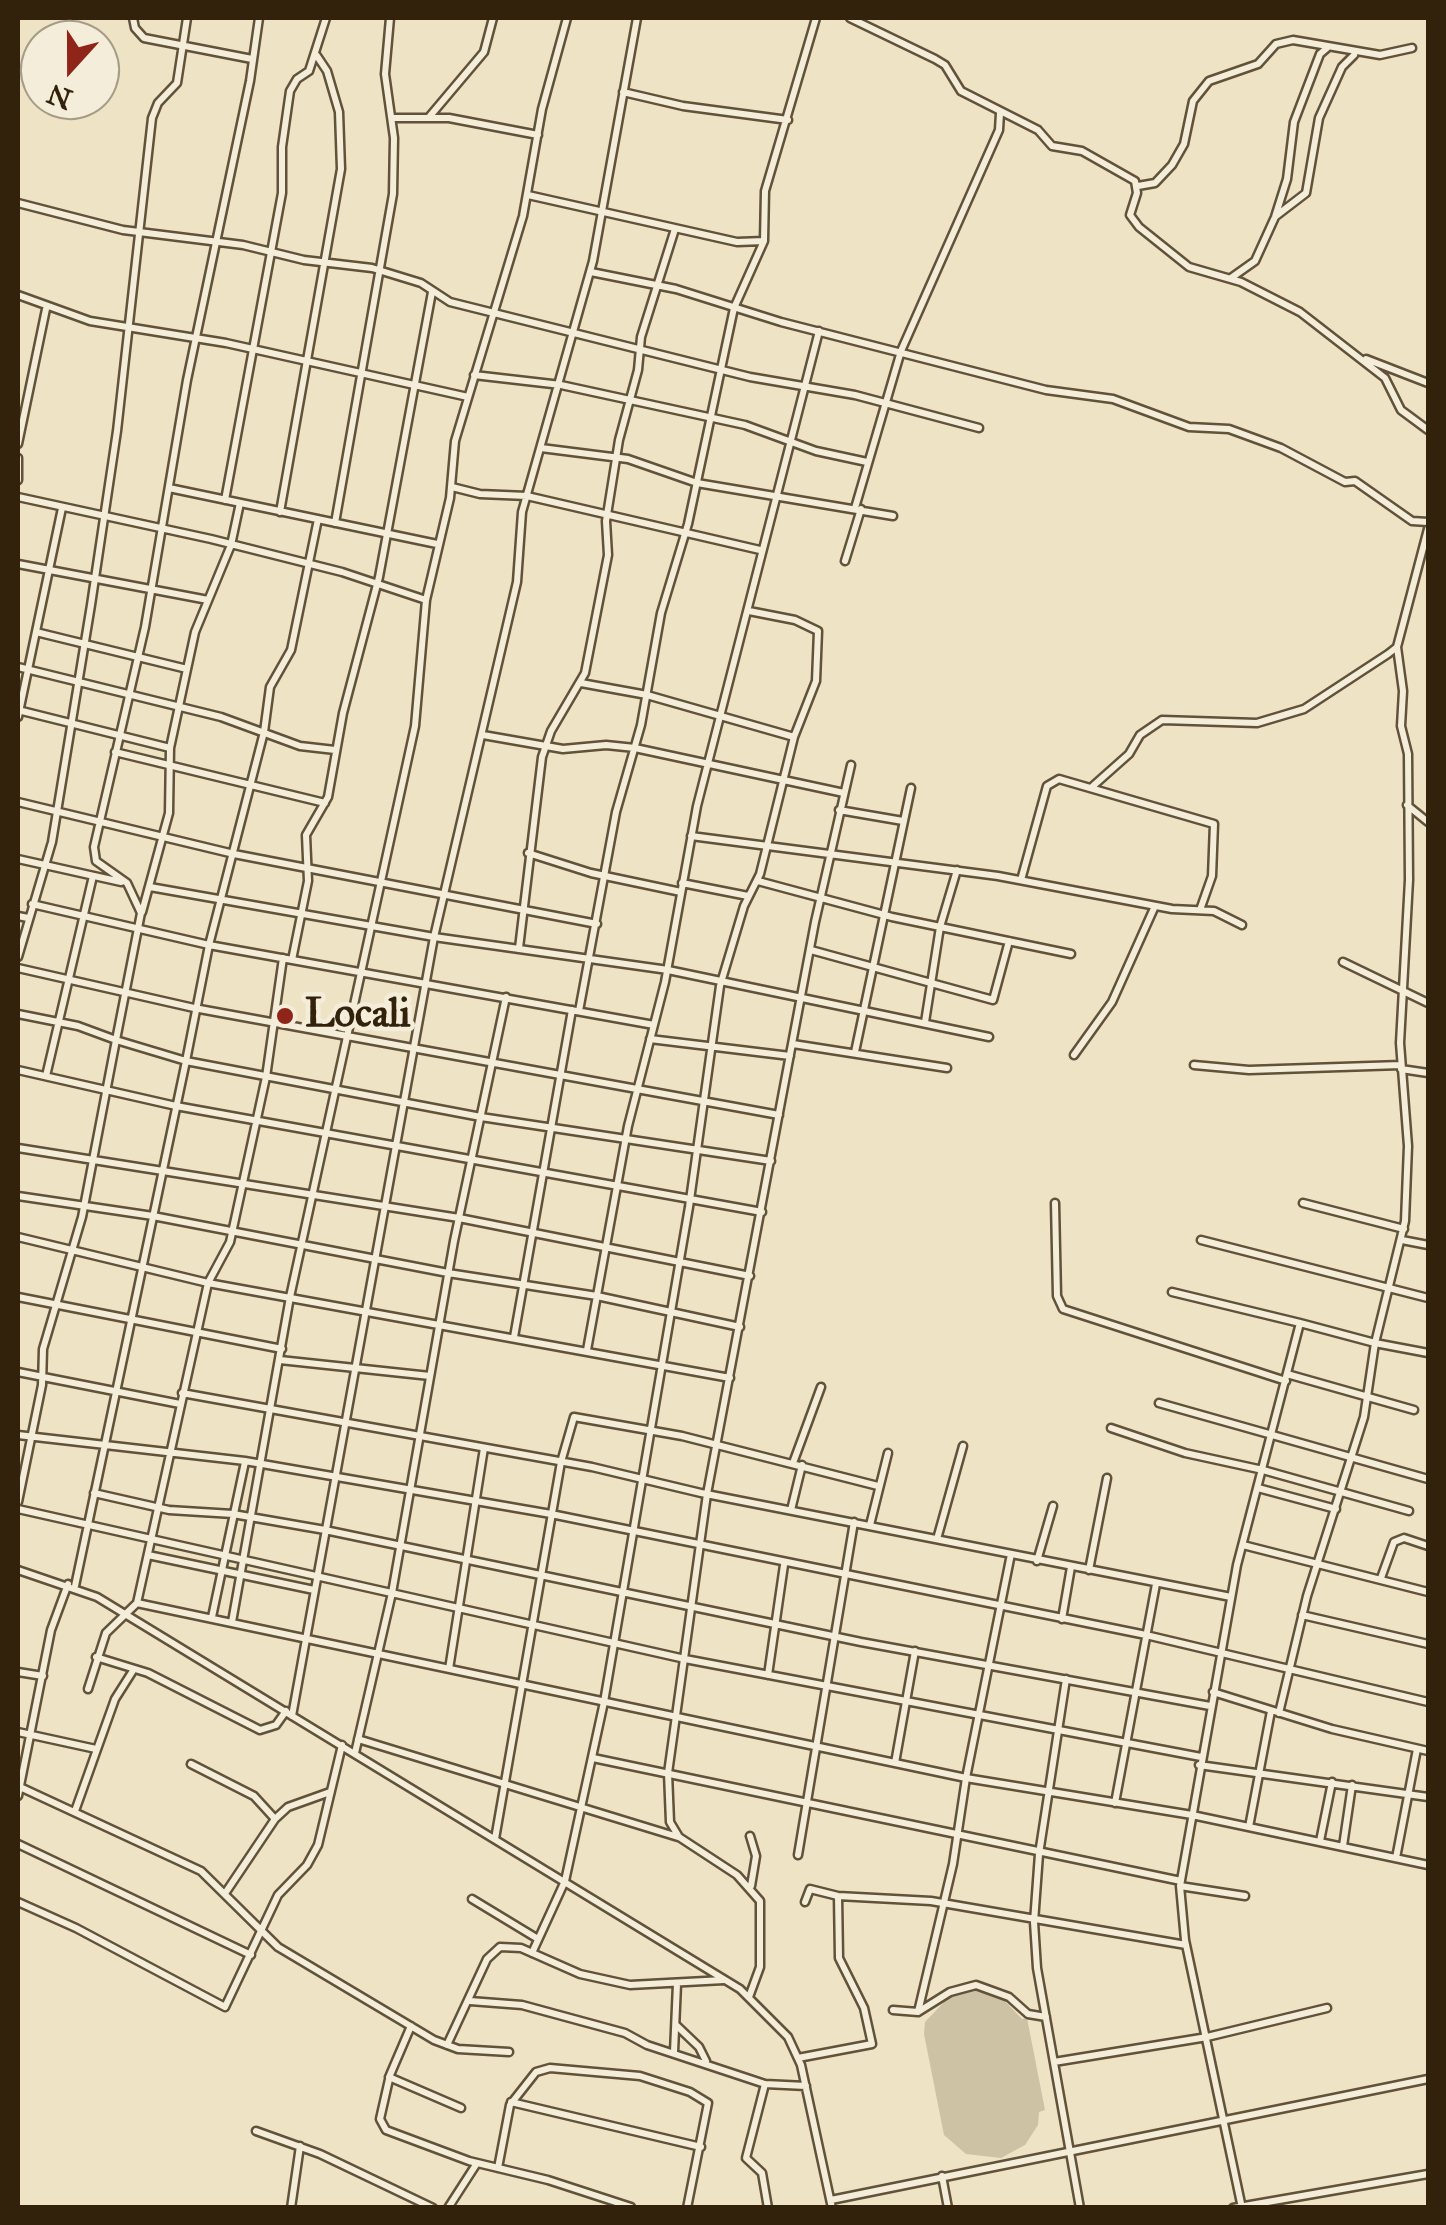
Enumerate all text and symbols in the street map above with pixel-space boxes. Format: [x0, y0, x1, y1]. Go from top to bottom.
north arrow [20, 20, 120, 120]
text: N [42, 76, 77, 117]
place label: Locali [305, 992, 411, 1040]
marker: Locali [274, 1005, 296, 1027]

